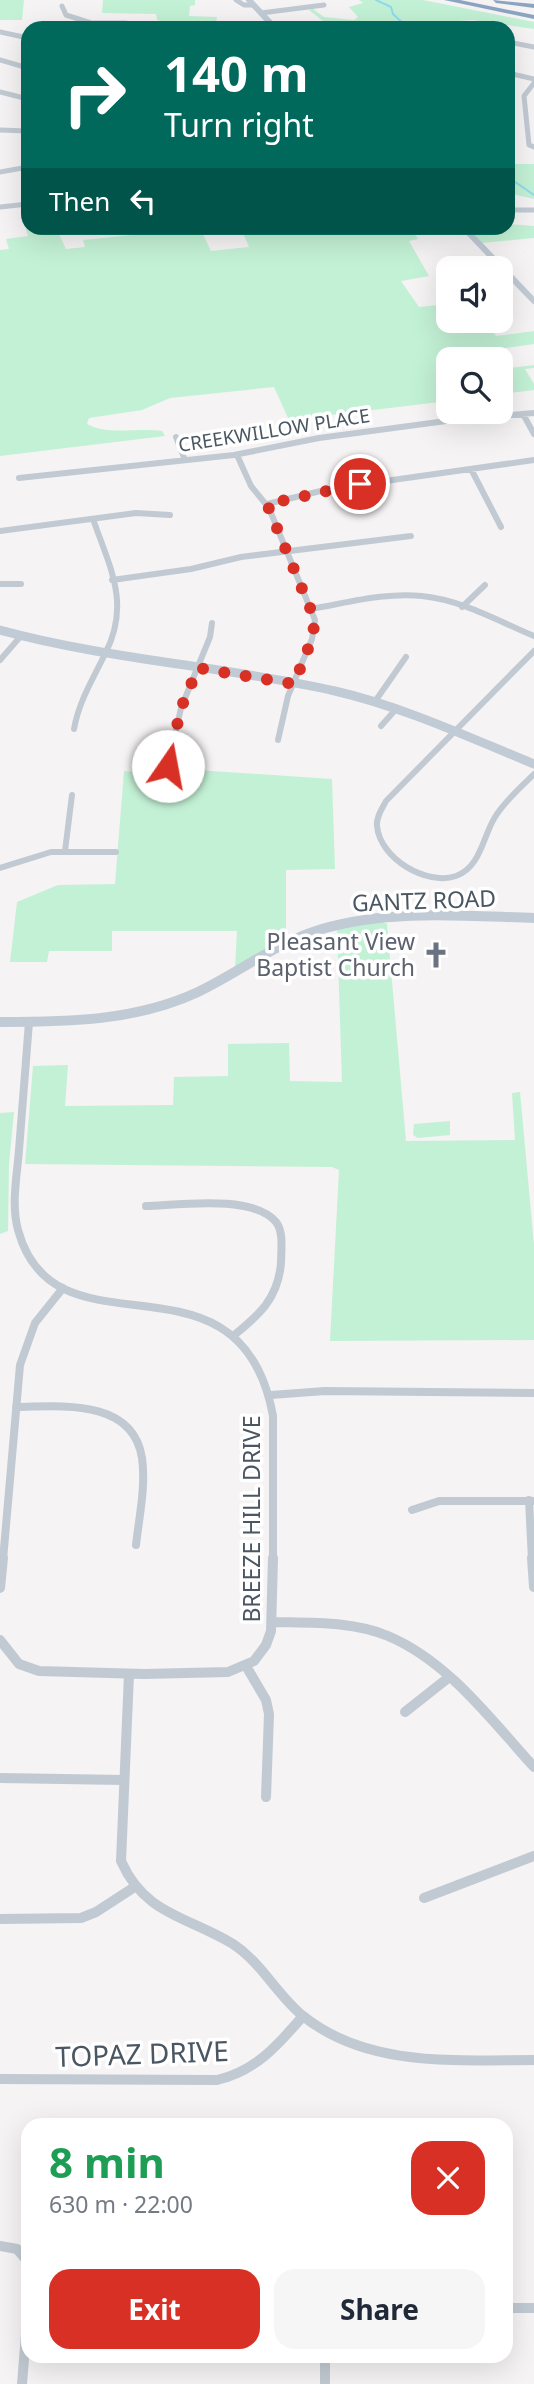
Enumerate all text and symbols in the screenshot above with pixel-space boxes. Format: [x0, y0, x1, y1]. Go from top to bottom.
text: 140 m [164, 40, 309, 106]
icon: right [49, 49, 140, 140]
text: Turn right [164, 103, 314, 146]
icon: left [124, 182, 162, 220]
text: Then [49, 183, 110, 219]
map controls [436, 256, 513, 424]
button: sound [436, 256, 513, 333]
button: search [436, 347, 513, 424]
street label: CREEKWILLOW PLACE [176, 402, 372, 458]
pin [330, 454, 390, 514]
icon: arrive [341, 465, 379, 503]
position arrow [131, 729, 205, 803]
street label: GANTZ ROAD [351, 881, 497, 919]
place label: Pleasant View Baptist Church [256, 925, 415, 983]
church icon: Pleasant View Baptist Church [421, 940, 451, 970]
street label: BREEZE HILL DRIVE [235, 1415, 267, 1623]
street label: TOPAZ DRIVE [55, 2031, 229, 2075]
text: 8 min [49, 2133, 165, 2190]
button: close [411, 2141, 485, 2215]
text: 630 m · 22:00 [49, 2188, 193, 2220]
button: Exit [49, 2269, 260, 2349]
button: Share [274, 2269, 485, 2349]

